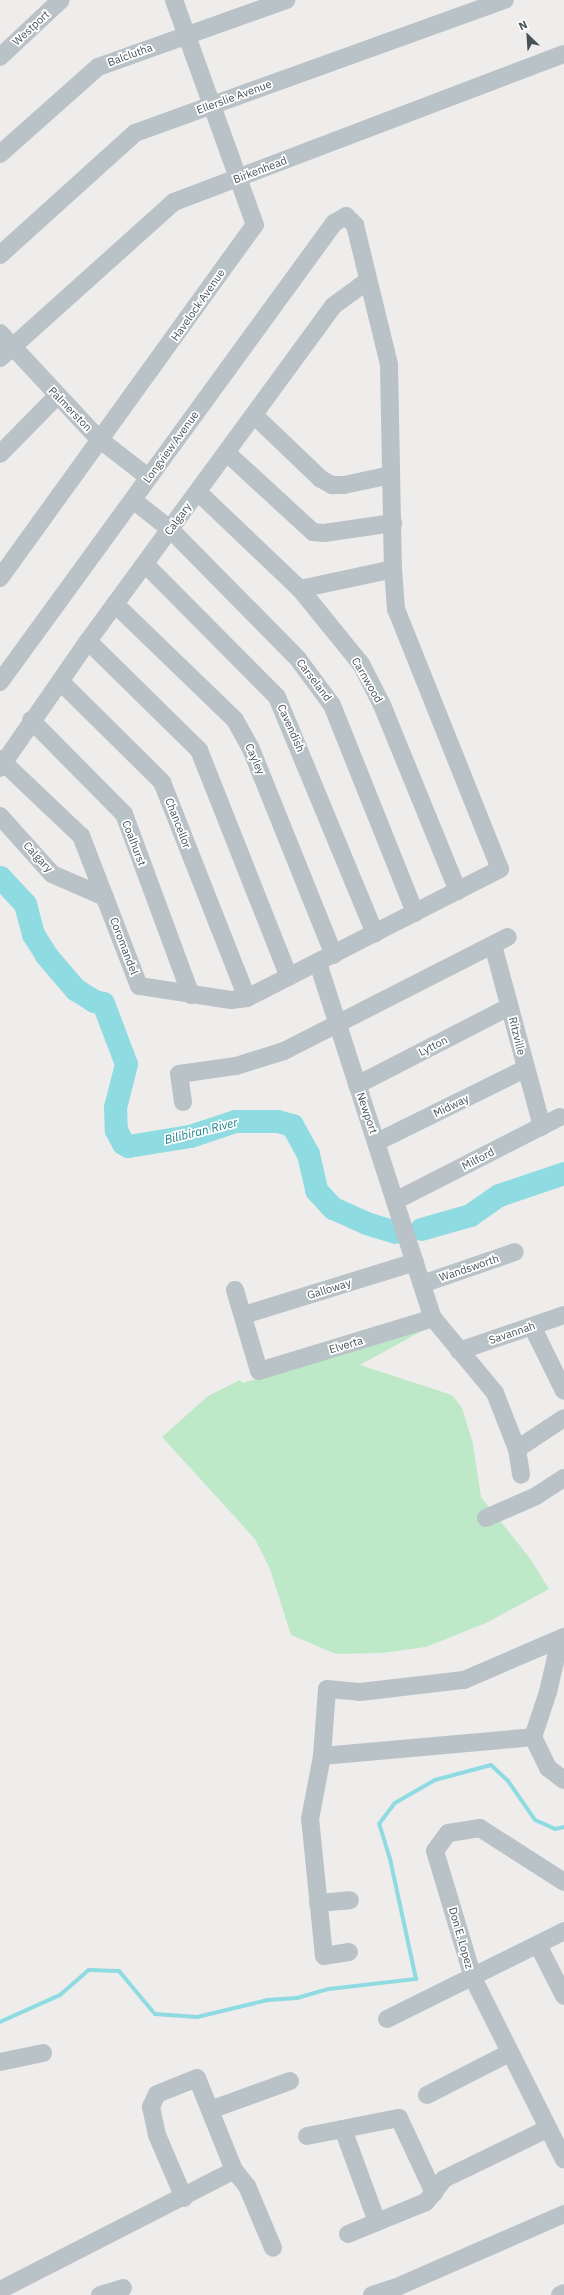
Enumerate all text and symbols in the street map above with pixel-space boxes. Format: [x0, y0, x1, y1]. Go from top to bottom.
street label: Westport [10, 8, 52, 48]
north arrow [508, 16, 548, 56]
text: N [516, 17, 529, 33]
street label: Balclutha [106, 41, 154, 69]
street label: Ellerslie Avenue [195, 77, 273, 117]
street label: Birkenhead [231, 154, 289, 186]
street label: Havelock Avenue [168, 267, 228, 343]
street label: Palmerston [46, 384, 94, 434]
street label: Longview Avenue [141, 409, 201, 485]
street label: Calgary [162, 500, 194, 538]
street label: Carnwood [349, 655, 385, 705]
street label: Carseland [294, 656, 334, 704]
street label: Cavendish [275, 702, 307, 754]
street label: Cayley [242, 741, 268, 777]
street label: Chancellor [162, 796, 194, 850]
street label: Coalhurst [119, 818, 149, 868]
street label: Calgary [21, 839, 55, 875]
street label: Coromandel [107, 916, 141, 976]
street label: Ritzville [506, 1016, 528, 1056]
street label: Lytton [416, 1033, 450, 1059]
street label: Newport [354, 1091, 380, 1135]
street label: Midway [431, 1092, 471, 1120]
water label: Bilibiran River [163, 1115, 239, 1147]
street label: Milford [460, 1145, 496, 1173]
street label: Wandsworth [437, 1252, 501, 1284]
street label: Galloway [305, 1276, 353, 1302]
street label: Savannah [487, 1319, 537, 1347]
street label: Elverta [328, 1334, 364, 1356]
street label: Don E. Lopez [446, 1906, 476, 1970]

